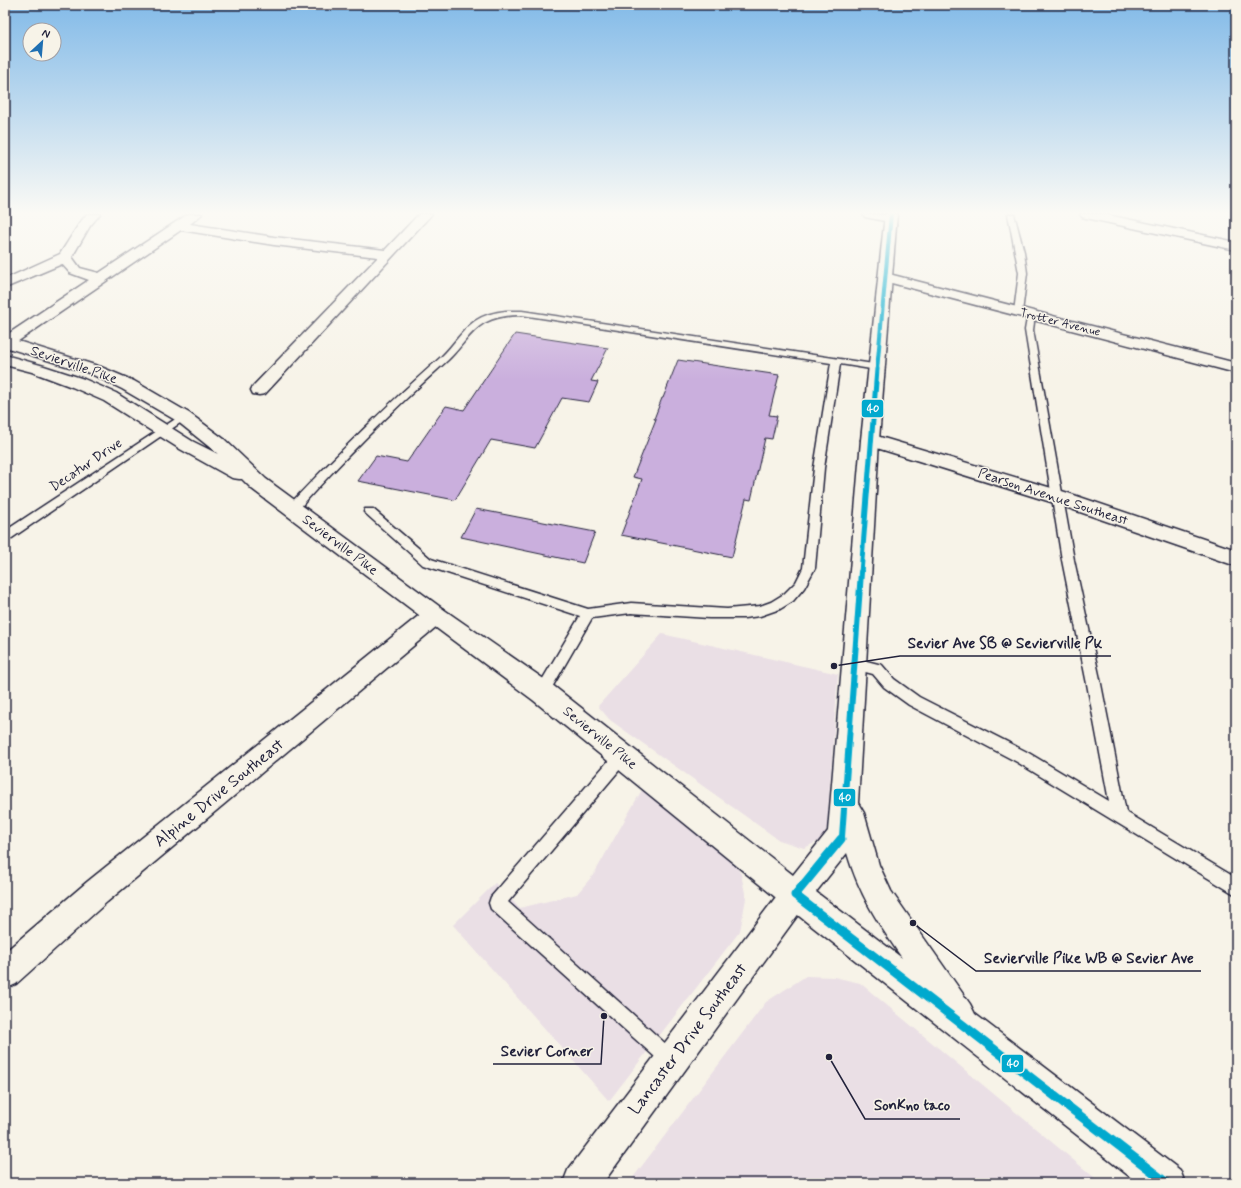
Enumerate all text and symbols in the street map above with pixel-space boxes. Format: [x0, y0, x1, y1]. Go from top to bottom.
north arrow [22, 22, 62, 62]
text: N [40, 26, 52, 42]
street label: Trotter Avenue [1018, 305, 1102, 341]
street label: Sevierville Pike [28, 342, 120, 388]
line badge: 40 [861, 399, 884, 418]
text: 40 [867, 402, 879, 416]
street label: Decatur Drive [46, 434, 126, 496]
street label: Pearson Avenue Southeast [976, 464, 1131, 530]
street label: Sevierville Pike [298, 511, 382, 580]
callout: Sevier Ave SB @ Sevierville Pk [900, 629, 1111, 656]
text: Sevier Ave SB @ Sevierville Pk [908, 634, 1103, 654]
street label: Sevierville Pike [559, 702, 641, 774]
street label: Alpine Drive Southeast [149, 734, 289, 852]
line badge: 40 [833, 788, 856, 807]
text: 40 [839, 791, 851, 805]
callout: Sevierville Pike WB @ Sevier Ave [976, 944, 1201, 971]
text: Sevierville Pike WB @ Sevier Ave [984, 949, 1194, 969]
street label: Lancaster Drive Southeast [624, 959, 752, 1119]
callout: Sevier Corner [493, 1037, 601, 1064]
text: Sevier Corner [501, 1042, 594, 1062]
line badge: 40 [1001, 1054, 1024, 1073]
text: 40 [1007, 1057, 1019, 1071]
callout: SonKno taco [865, 1092, 960, 1119]
text: SonKno taco [874, 1096, 951, 1116]

